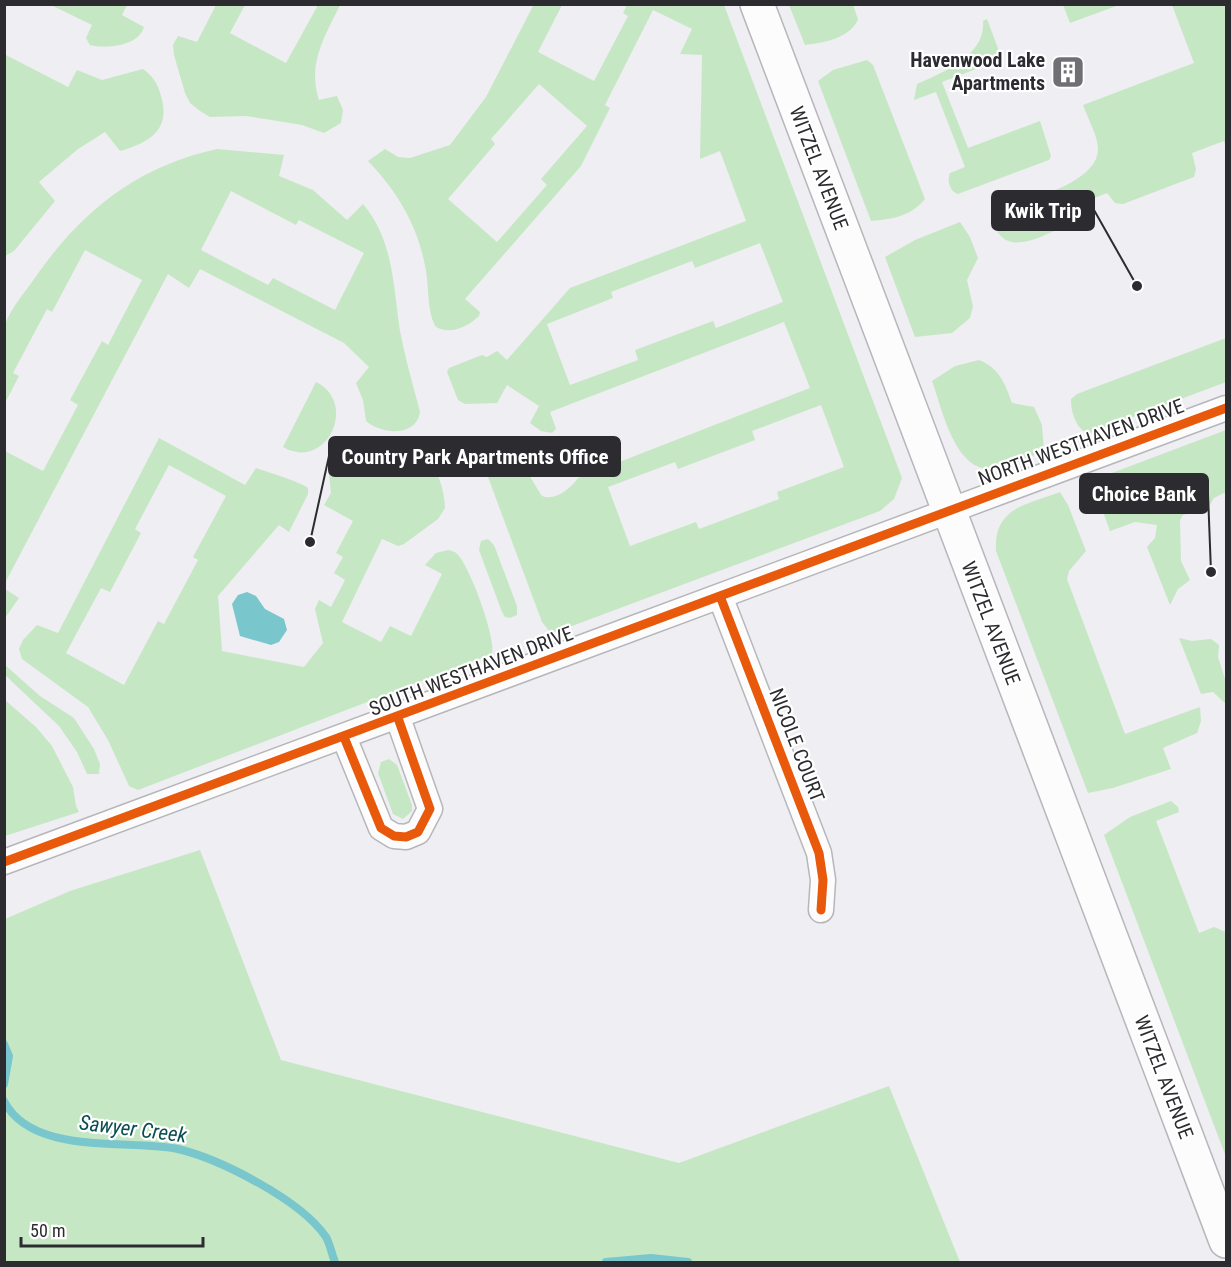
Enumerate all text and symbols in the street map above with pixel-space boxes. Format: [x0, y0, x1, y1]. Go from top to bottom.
place label: Havenwood Lake Apartments [910, 48, 1045, 95]
building icon: Havenwood Lake Apartments [1050, 54, 1086, 90]
street label: WITZEL AVENUE [784, 103, 854, 233]
callout: Kwik Trip [992, 191, 1094, 230]
text: Kwik Trip [1004, 199, 1082, 223]
street label: NORTH WESTHAVEN DRIVE [975, 394, 1187, 490]
callout: Country Park Apartments Office [329, 437, 620, 476]
text: Country Park Apartments Office [341, 445, 609, 469]
callout: Choice Bank [1080, 474, 1208, 513]
text: Choice Bank [1092, 482, 1197, 506]
street label: WITZEL AVENUE [956, 558, 1026, 688]
street label: SOUTH WESTHAVEN DRIVE [366, 621, 576, 721]
street label: NICOLE COURT [764, 685, 830, 805]
street label: WITZEL AVENUE [1129, 1012, 1199, 1142]
water label: Sawyer Creek [78, 1110, 189, 1148]
scale bar [21, 1210, 202, 1248]
text: 50 m [30, 1220, 65, 1241]

